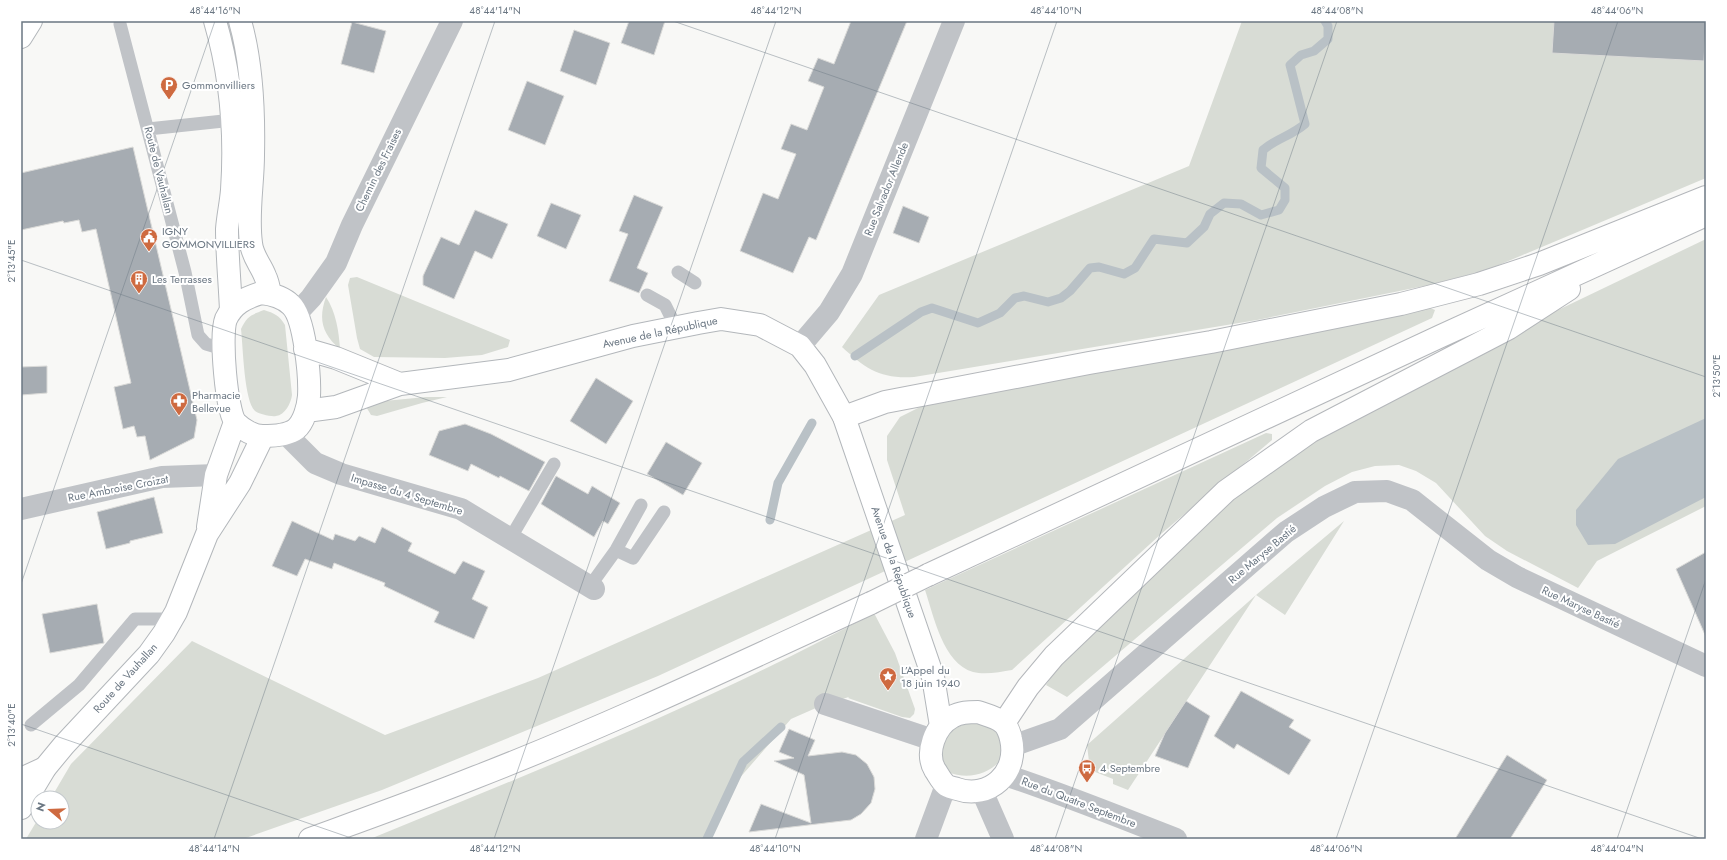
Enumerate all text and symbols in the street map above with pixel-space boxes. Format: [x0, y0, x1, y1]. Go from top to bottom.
text: 48°44'16"N [189, 3, 241, 18]
text: 48°44'14"N [469, 3, 521, 18]
text: 48°44'12"N [750, 3, 802, 18]
text: 48°44'10"N [1030, 3, 1082, 18]
text: 48°44'08"N [1311, 3, 1363, 18]
text: 48°44'06"N [1591, 3, 1643, 18]
parking icon: Gommonvilliers [159, 75, 179, 100]
place label: Gommonvilliers [182, 77, 255, 93]
street label: Route de Vauhallan [140, 125, 178, 215]
street label: Chemin des Fraises [351, 125, 405, 214]
street label: Rue Salvador Allende [860, 139, 912, 238]
place label: IGNY GOMMONVILLIERS [162, 223, 255, 252]
public building icon: IGNY GOMMONVILLIERS [139, 227, 159, 252]
text: 2°13'45"E [4, 240, 19, 282]
building icon: Les Terrasses [129, 269, 149, 294]
place label: Les Terrasses [152, 271, 212, 287]
street label: Avenue de la République [601, 312, 719, 352]
text: 2°13'50"E [1709, 354, 1724, 398]
place label: Pharmacie Bellevue [192, 387, 241, 416]
pharmacy icon: Pharmacie Bellevue [169, 391, 189, 416]
street label: Impasse du 4 Septembre [349, 469, 465, 519]
street label: Rue Ambroise Croizat [66, 470, 170, 506]
street label: Avenue de la République [867, 504, 921, 620]
street label: Rue Maryse Bastié [1225, 521, 1300, 587]
street label: Rue Maryse Bastié [1539, 582, 1623, 632]
street label: Route de Vauhallan [89, 640, 161, 716]
place label: L’Appel du 18 juin 1940 [901, 662, 960, 691]
place icon: L’Appel du 18 juin 1940 [878, 666, 898, 691]
text: 2°13'40"E [4, 703, 19, 747]
bus stop icon: 4 Septembre [1077, 758, 1097, 783]
place label: 4 Septembre [1100, 760, 1160, 776]
street label: Rue du Quatre Septembre [1019, 773, 1139, 831]
north arrow [30, 790, 70, 830]
text: N [32, 800, 50, 813]
text: 48°44'14"N [188, 841, 240, 856]
text: 48°44'12"N [469, 841, 521, 856]
text: 48°44'10"N [749, 841, 801, 856]
text: 48°44'08"N [1030, 841, 1082, 856]
text: 48°44'06"N [1310, 841, 1362, 856]
text: 48°44'04"N [1591, 841, 1643, 856]

